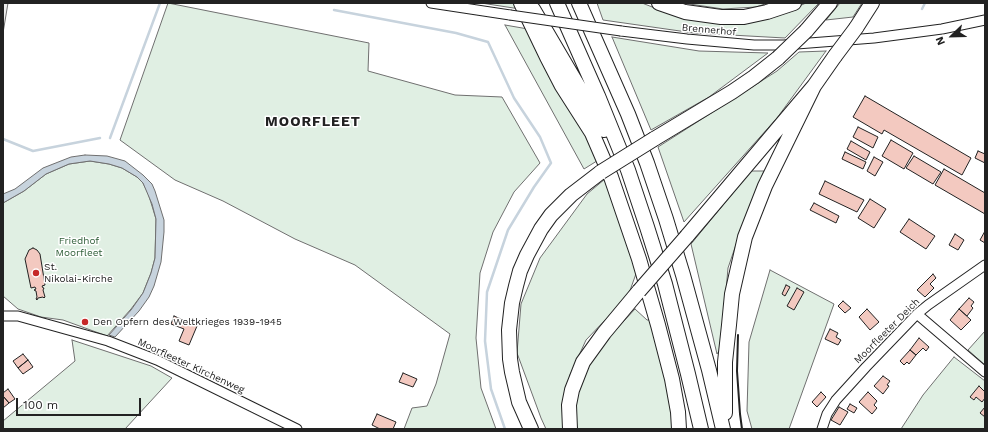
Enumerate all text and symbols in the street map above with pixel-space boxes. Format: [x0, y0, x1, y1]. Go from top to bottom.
north arrow [932, 16, 972, 56]
street label: Brennerhof [681, 22, 737, 38]
text: N [933, 35, 948, 47]
district label: MOORFLEET [265, 114, 361, 130]
park label: Friedhof Moorfleet [55, 235, 103, 258]
place label: St. Nikolai-Kirche [44, 261, 113, 284]
marker: St. Nikolai-Kirche [31, 268, 41, 278]
street label: Moorfleeter Deich [852, 296, 922, 366]
place label: Den Opfern des Weltkrieges 1939-1945 [93, 316, 282, 328]
marker: Den Opfern des Weltkrieges 1939-1945 [80, 317, 90, 327]
street label: Moorfleeter Kirchenweg [136, 336, 246, 396]
scale bar [18, 390, 143, 416]
text: 100 m [23, 398, 58, 412]

